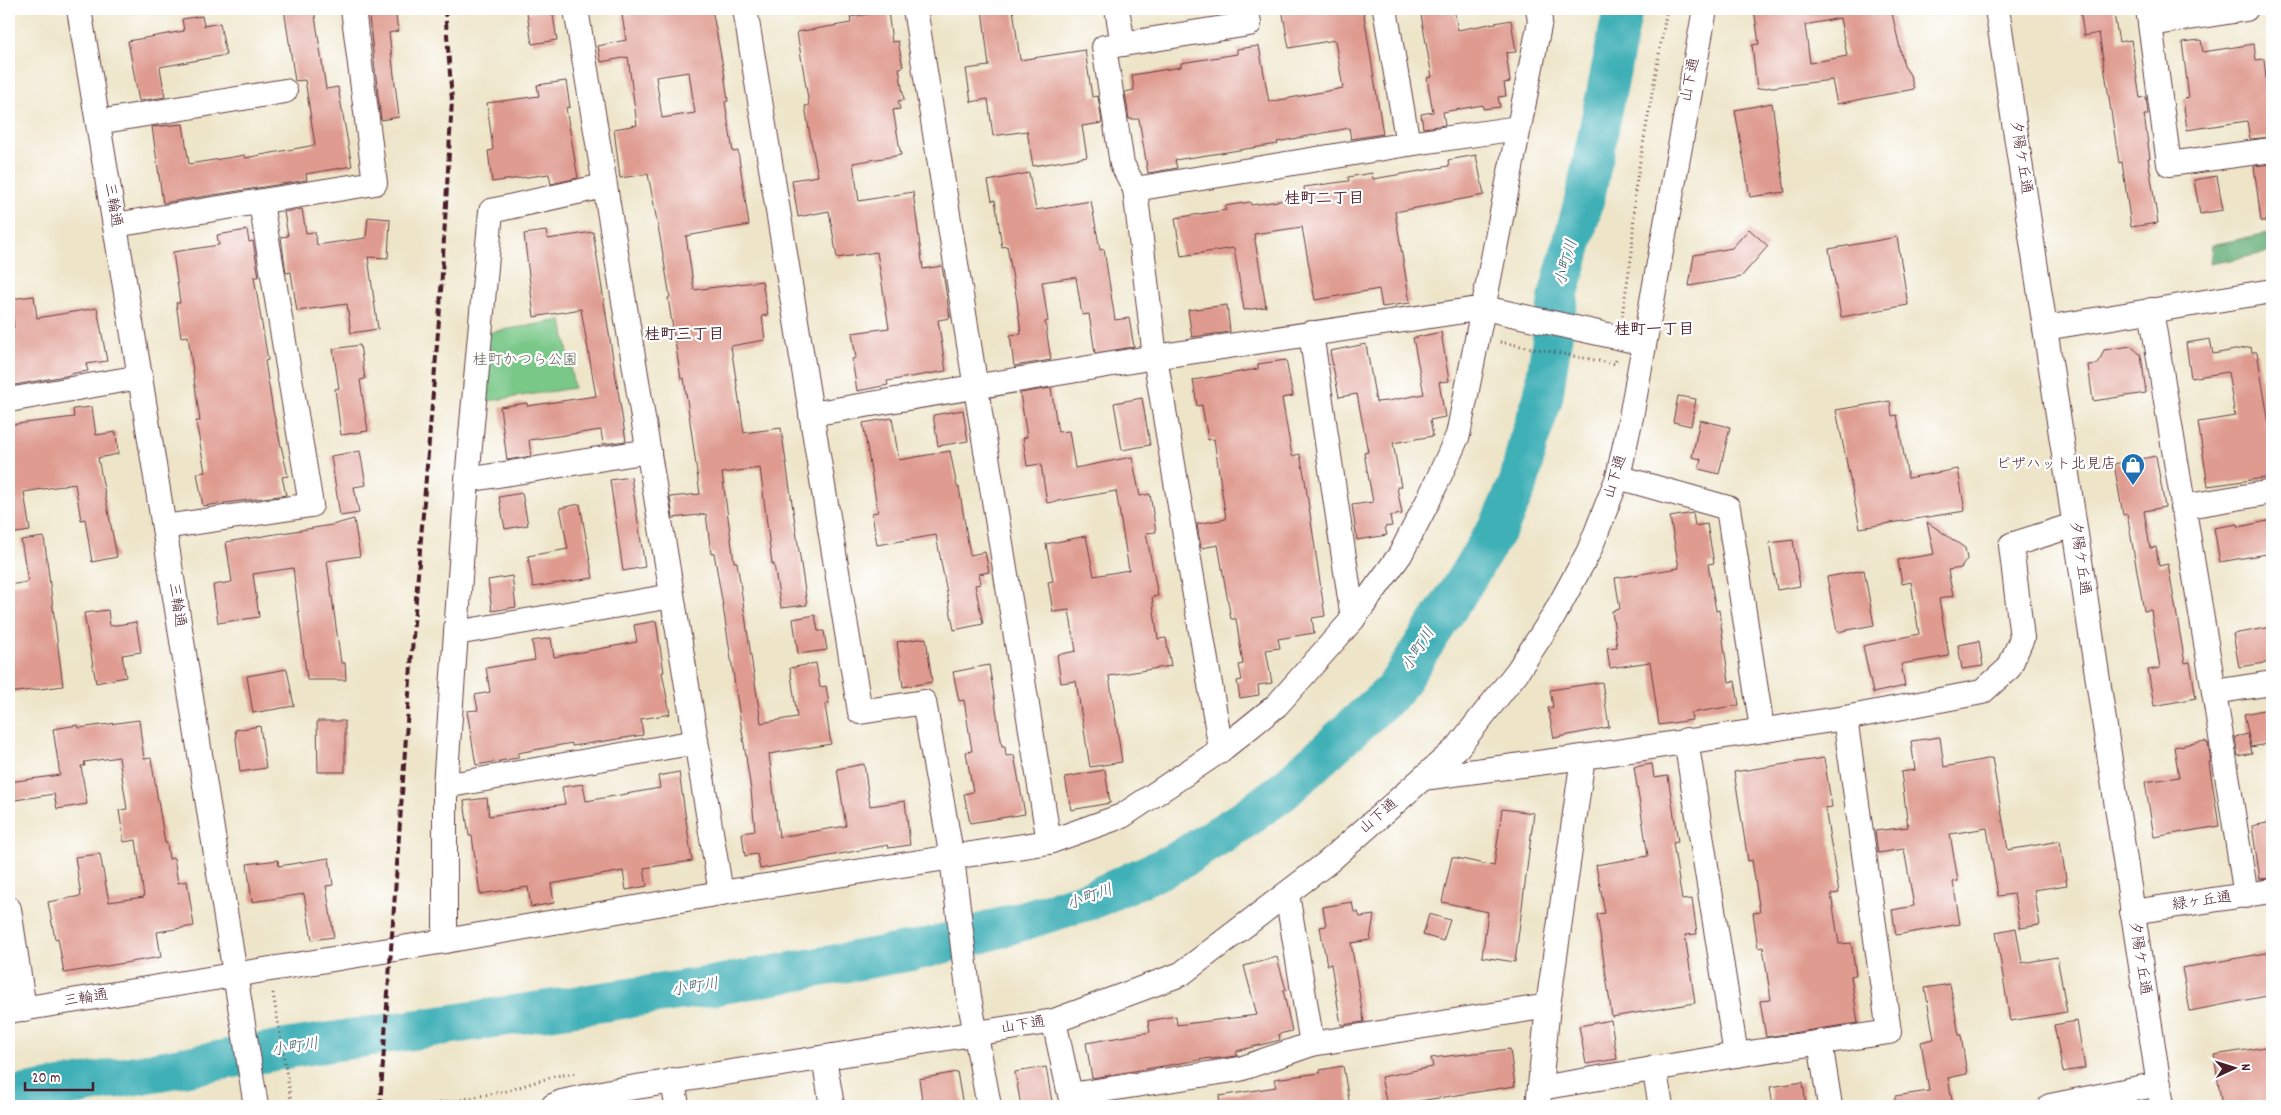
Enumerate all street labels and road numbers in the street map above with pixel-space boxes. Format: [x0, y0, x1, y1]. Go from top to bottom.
street label: 山下通 [1676, 56, 1706, 104]
street label: 夕陽ケ丘通 [2003, 118, 2037, 196]
street label: 三輪通 [97, 181, 127, 229]
street label: 山下通 [1599, 452, 1633, 502]
street label: 夕陽ケ丘通 [2063, 519, 2095, 597]
street label: 三輪通 [162, 581, 190, 629]
street label: 山下通 [1355, 794, 1403, 840]
street label: 緑ヶ丘通 [2171, 887, 2233, 917]
street label: 夕陽ケ丘通 [2122, 919, 2156, 997]
street label: 三輪通 [62, 985, 110, 1013]
street label: 山下通 [999, 1012, 1047, 1040]

